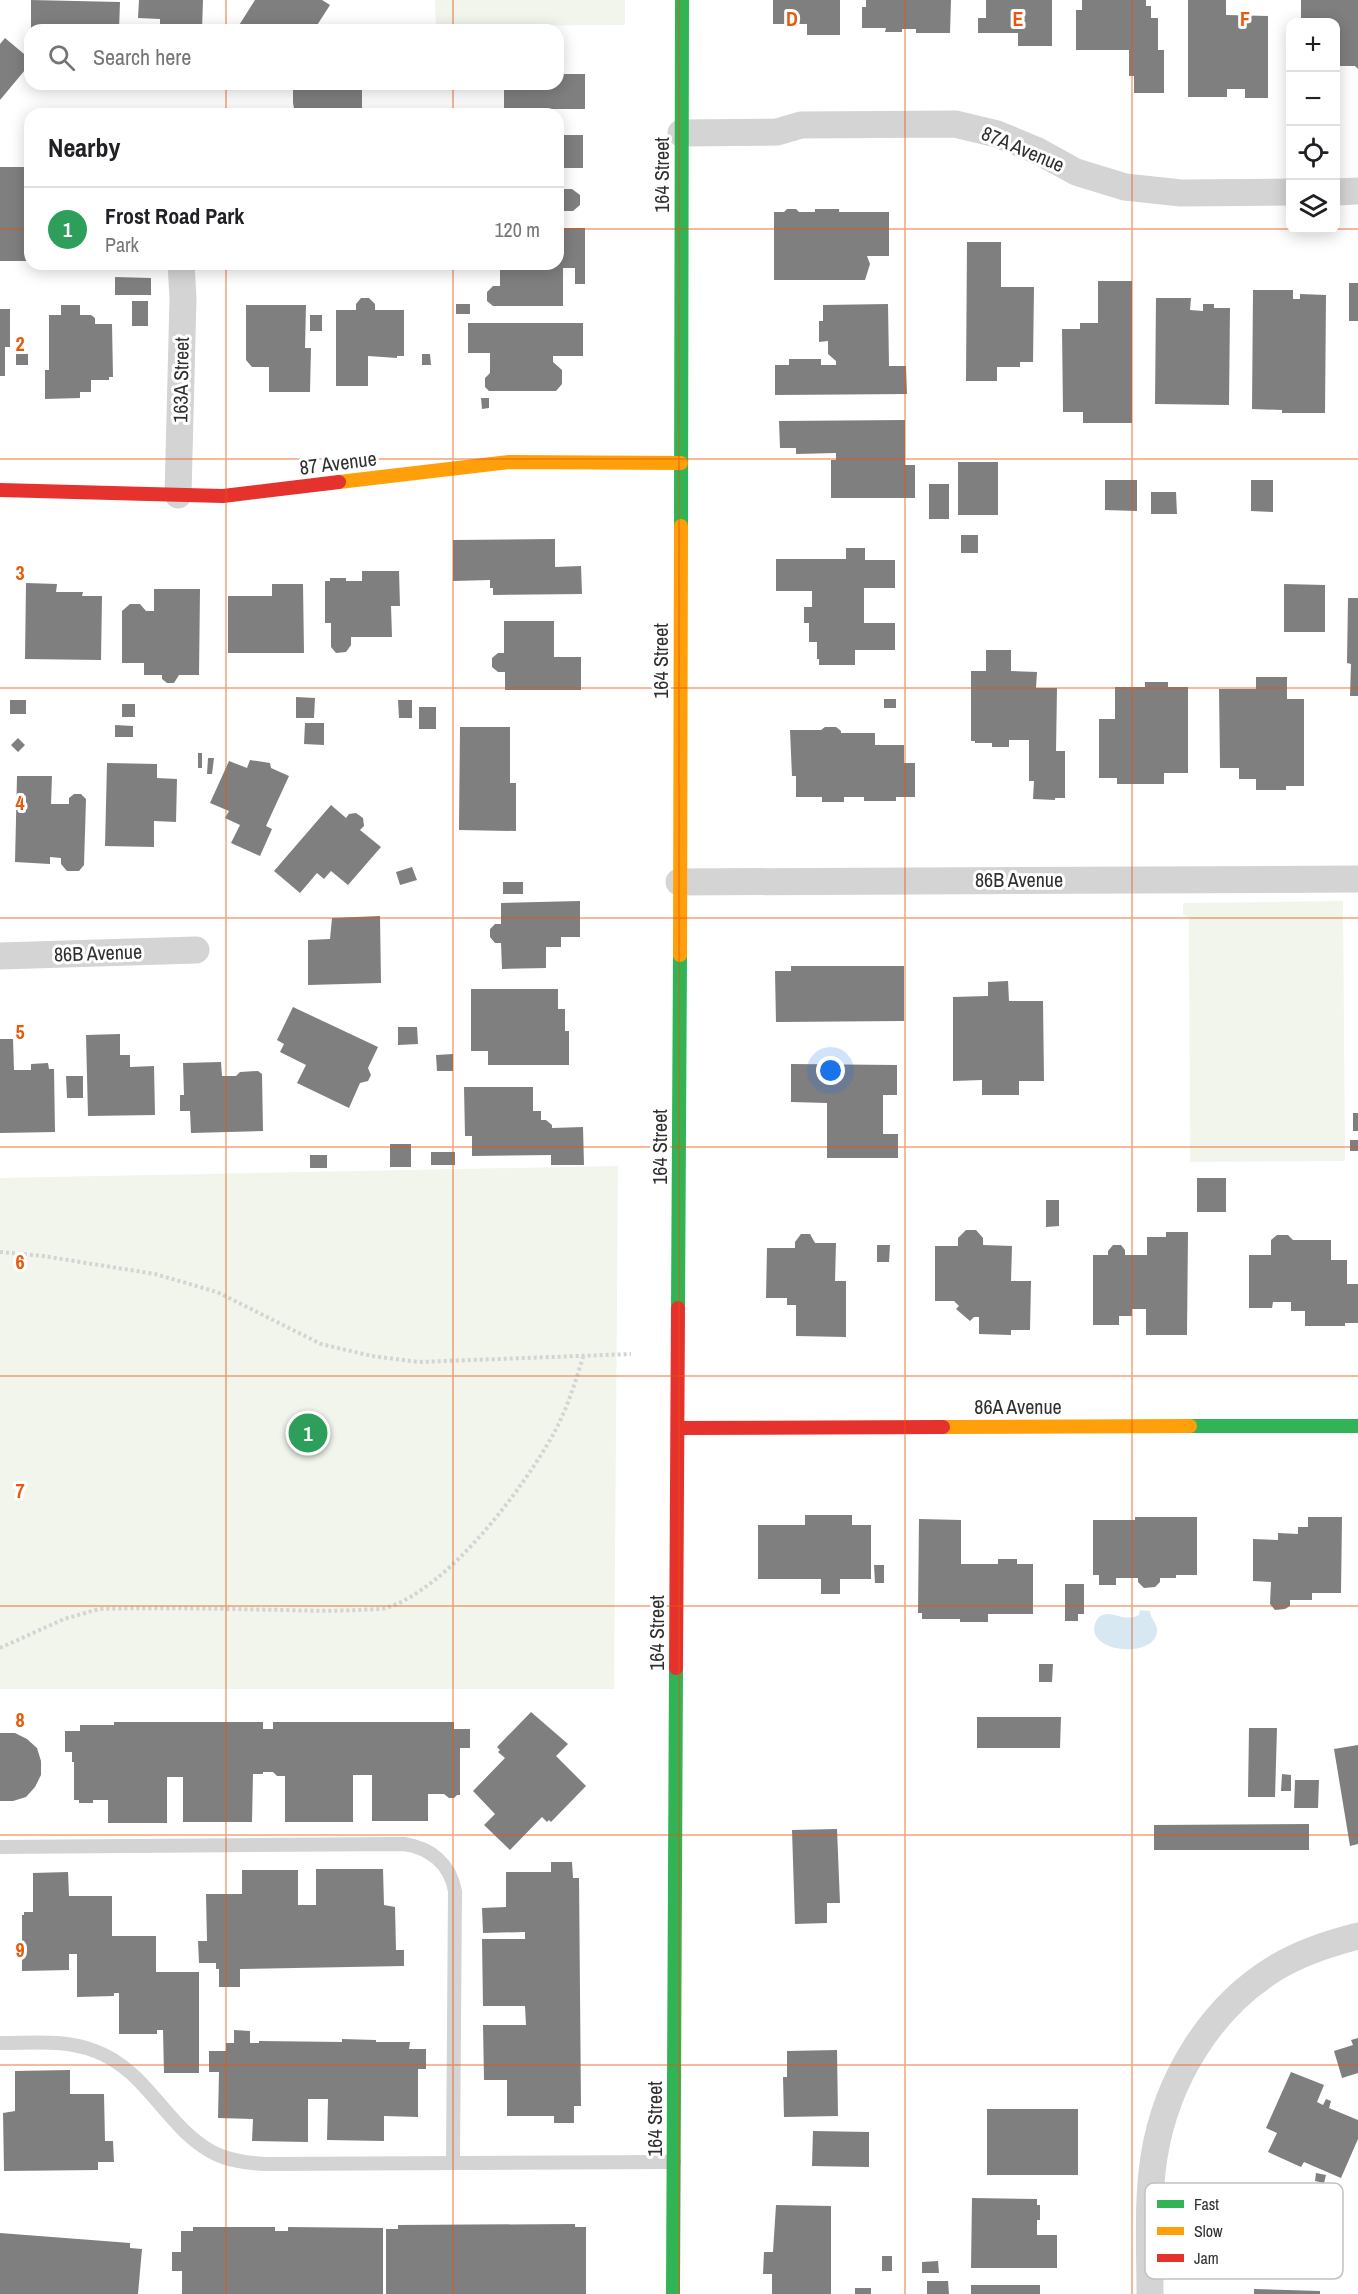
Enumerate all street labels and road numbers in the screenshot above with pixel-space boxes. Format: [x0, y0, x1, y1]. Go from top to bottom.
street label: 87A Avenue [978, 119, 1069, 178]
street label: 164 Street [648, 137, 675, 213]
street label: 163A Street [166, 336, 195, 423]
street label: 87 Avenue [298, 444, 378, 481]
street label: 164 Street [647, 623, 674, 699]
street label: 86B Avenue [975, 866, 1063, 893]
street label: 86B Avenue [53, 937, 143, 968]
street label: 164 Street [646, 1109, 673, 1185]
street label: 86A Avenue [974, 1393, 1062, 1420]
street label: 164 Street [643, 1595, 670, 1671]
street label: 164 Street [641, 2081, 668, 2157]

